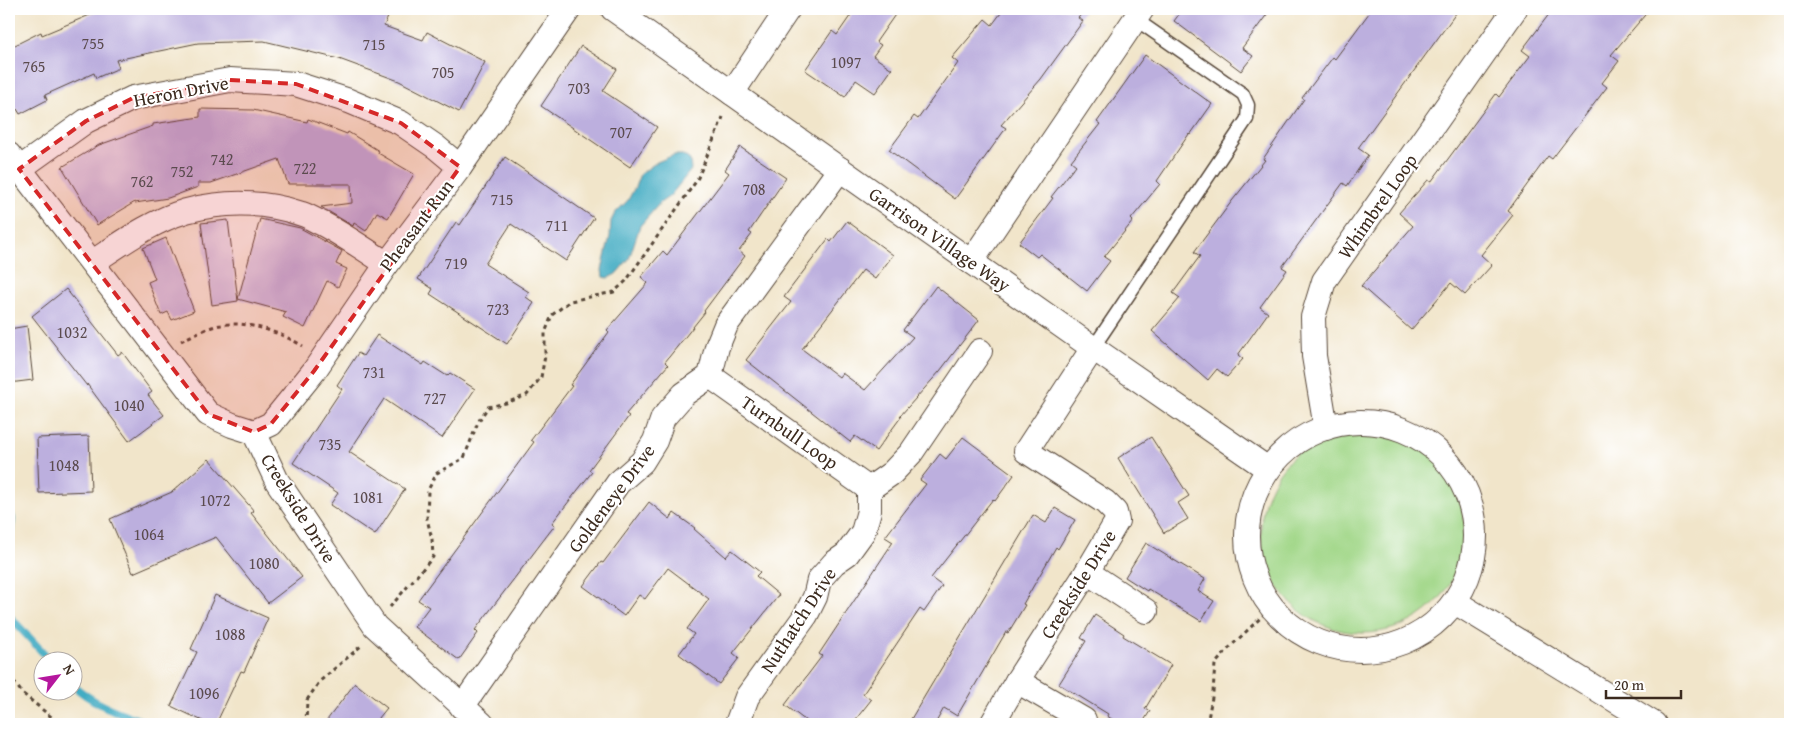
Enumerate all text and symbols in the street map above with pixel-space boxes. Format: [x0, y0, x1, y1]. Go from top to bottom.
house number: 755 [81, 31, 105, 55]
house number: 715 [362, 32, 386, 56]
house number: 1097 [831, 50, 862, 74]
house number: 765 [22, 54, 46, 78]
house number: 705 [431, 60, 455, 84]
street label: Heron Drive [131, 68, 231, 114]
house number: 703 [567, 76, 591, 100]
house number: 707 [609, 120, 633, 144]
house number: 742 [210, 147, 234, 171]
street label: Whimbrel Loop [1330, 148, 1424, 264]
house number: 722 [293, 156, 317, 180]
house number: 752 [170, 159, 194, 183]
house number: 762 [130, 169, 154, 193]
street label: Pheasant Run [372, 173, 460, 277]
house number: 708 [742, 177, 766, 201]
street label: Garrison Village Way [864, 180, 1017, 299]
house number: 715 [490, 187, 514, 211]
house number: 711 [545, 213, 569, 237]
house number: 719 [444, 251, 468, 275]
house number: 723 [486, 297, 510, 321]
house number: 1032 [57, 320, 87, 344]
house number: 731 [362, 360, 386, 384]
house number: 727 [423, 386, 447, 410]
street label: Turnbull Loop [736, 388, 844, 476]
house number: 1040 [114, 393, 145, 417]
house number: 735 [318, 432, 342, 456]
street label: Goldeneye Drive [561, 438, 661, 558]
street label: Creekside Drive [254, 448, 344, 568]
house number: 1048 [49, 453, 80, 477]
house number: 1081 [353, 485, 383, 509]
house number: 1072 [200, 488, 230, 512]
house number: 1064 [134, 522, 165, 546]
street label: Creekside Drive [1033, 524, 1123, 644]
house number: 1080 [249, 551, 280, 575]
street label: Nuthatch Drive [753, 561, 843, 679]
house number: 1088 [215, 622, 246, 646]
north arrow [32, 650, 82, 700]
text: N [58, 660, 80, 679]
scale bar [1606, 668, 1682, 700]
text: 20 m [1614, 674, 1645, 695]
house number: 1096 [189, 681, 220, 705]

